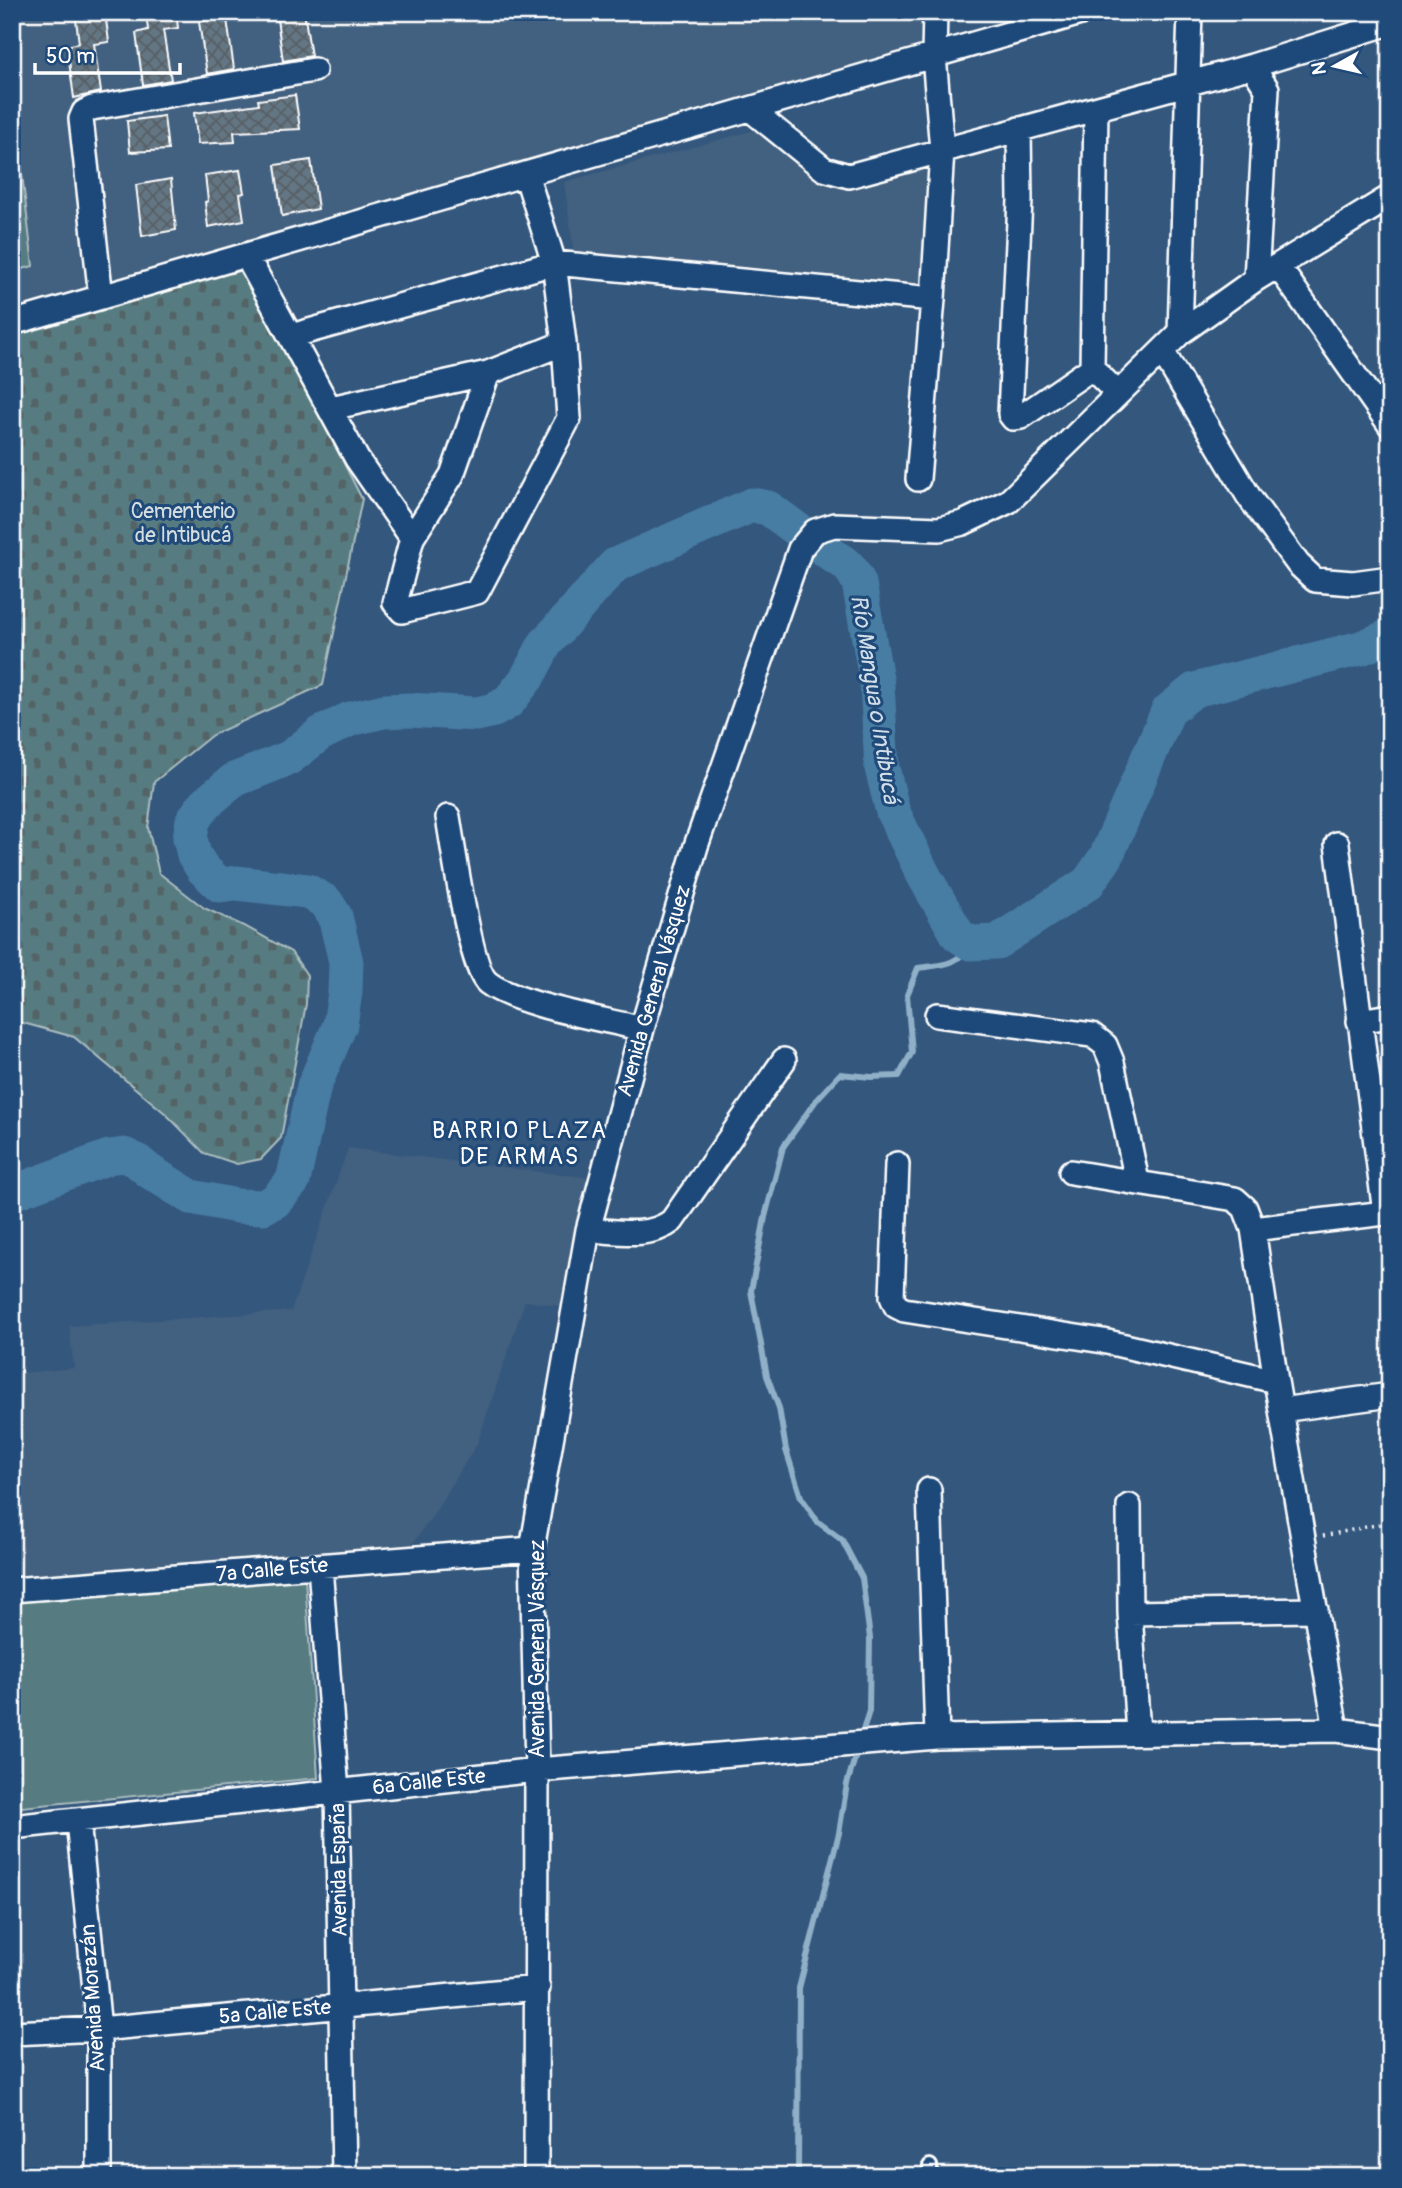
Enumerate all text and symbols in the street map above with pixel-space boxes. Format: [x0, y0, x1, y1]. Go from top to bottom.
scale bar [35, 32, 180, 76]
north arrow [1300, 32, 1370, 102]
text: 50 m [46, 43, 95, 70]
text: N [1306, 60, 1332, 76]
park label: Cementerio de Intibucá [131, 498, 235, 549]
water label: Río Mangua o Intibucá [844, 593, 906, 807]
street label: Avenida General Vásquez [611, 882, 697, 1100]
district label: BARRIO PLAZA DE ARMAS [432, 1116, 608, 1171]
street label: Avenida General Vásquez [524, 1540, 551, 1758]
street label: 7a Calle Este [215, 1552, 330, 1588]
street label: 6a Calle Este [371, 1763, 487, 1801]
street label: Avenida España [324, 1803, 354, 1937]
street label: Avenida Morazán [74, 1923, 112, 2073]
street label: 5a Calle Este [218, 1994, 333, 2030]

